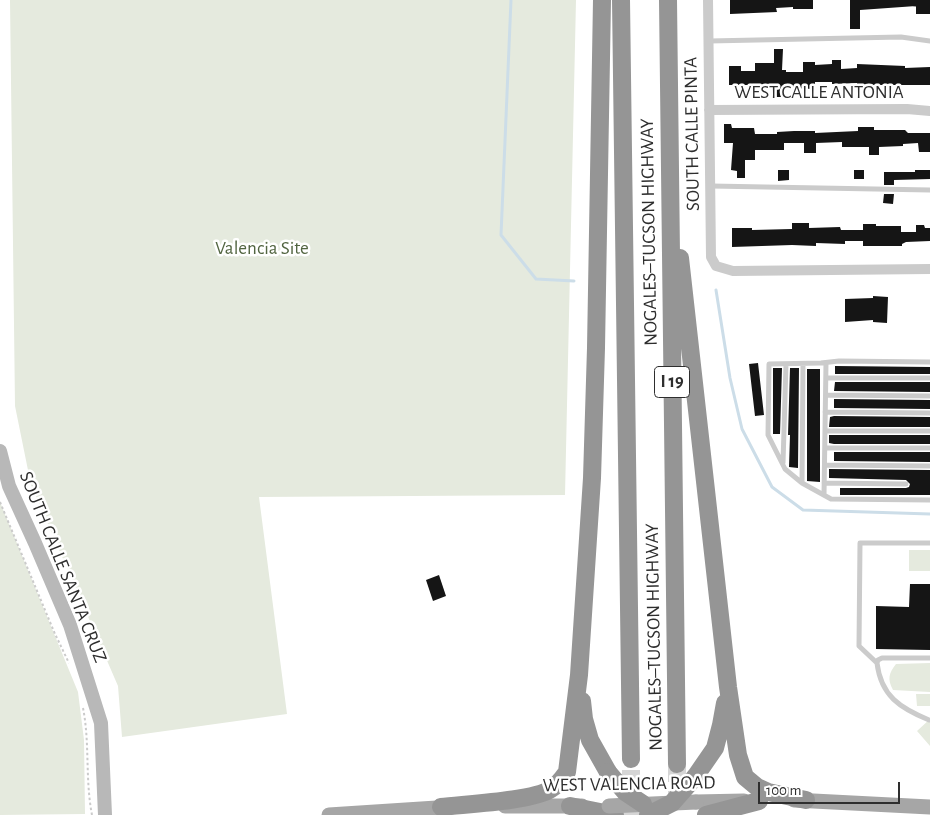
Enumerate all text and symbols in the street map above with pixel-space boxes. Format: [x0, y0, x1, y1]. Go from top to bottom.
street label: SOUTH CALLE PINTA [679, 57, 705, 211]
street label: WEST CALLE ANTONIA [734, 81, 904, 103]
street label: NOGALES–TUCSON HIGHWAY [636, 118, 662, 346]
park label: Valencia Site [215, 237, 309, 259]
road number: I 19 [654, 367, 690, 398]
street label: SOUTH CALLE SANTA CRUZ [14, 468, 112, 666]
street label: NOGALES–TUCSON HIGHWAY [641, 523, 667, 751]
street label: WEST VALENCIA ROAD [542, 771, 716, 797]
scale bar [760, 772, 902, 804]
text: 100 m [766, 783, 801, 798]

